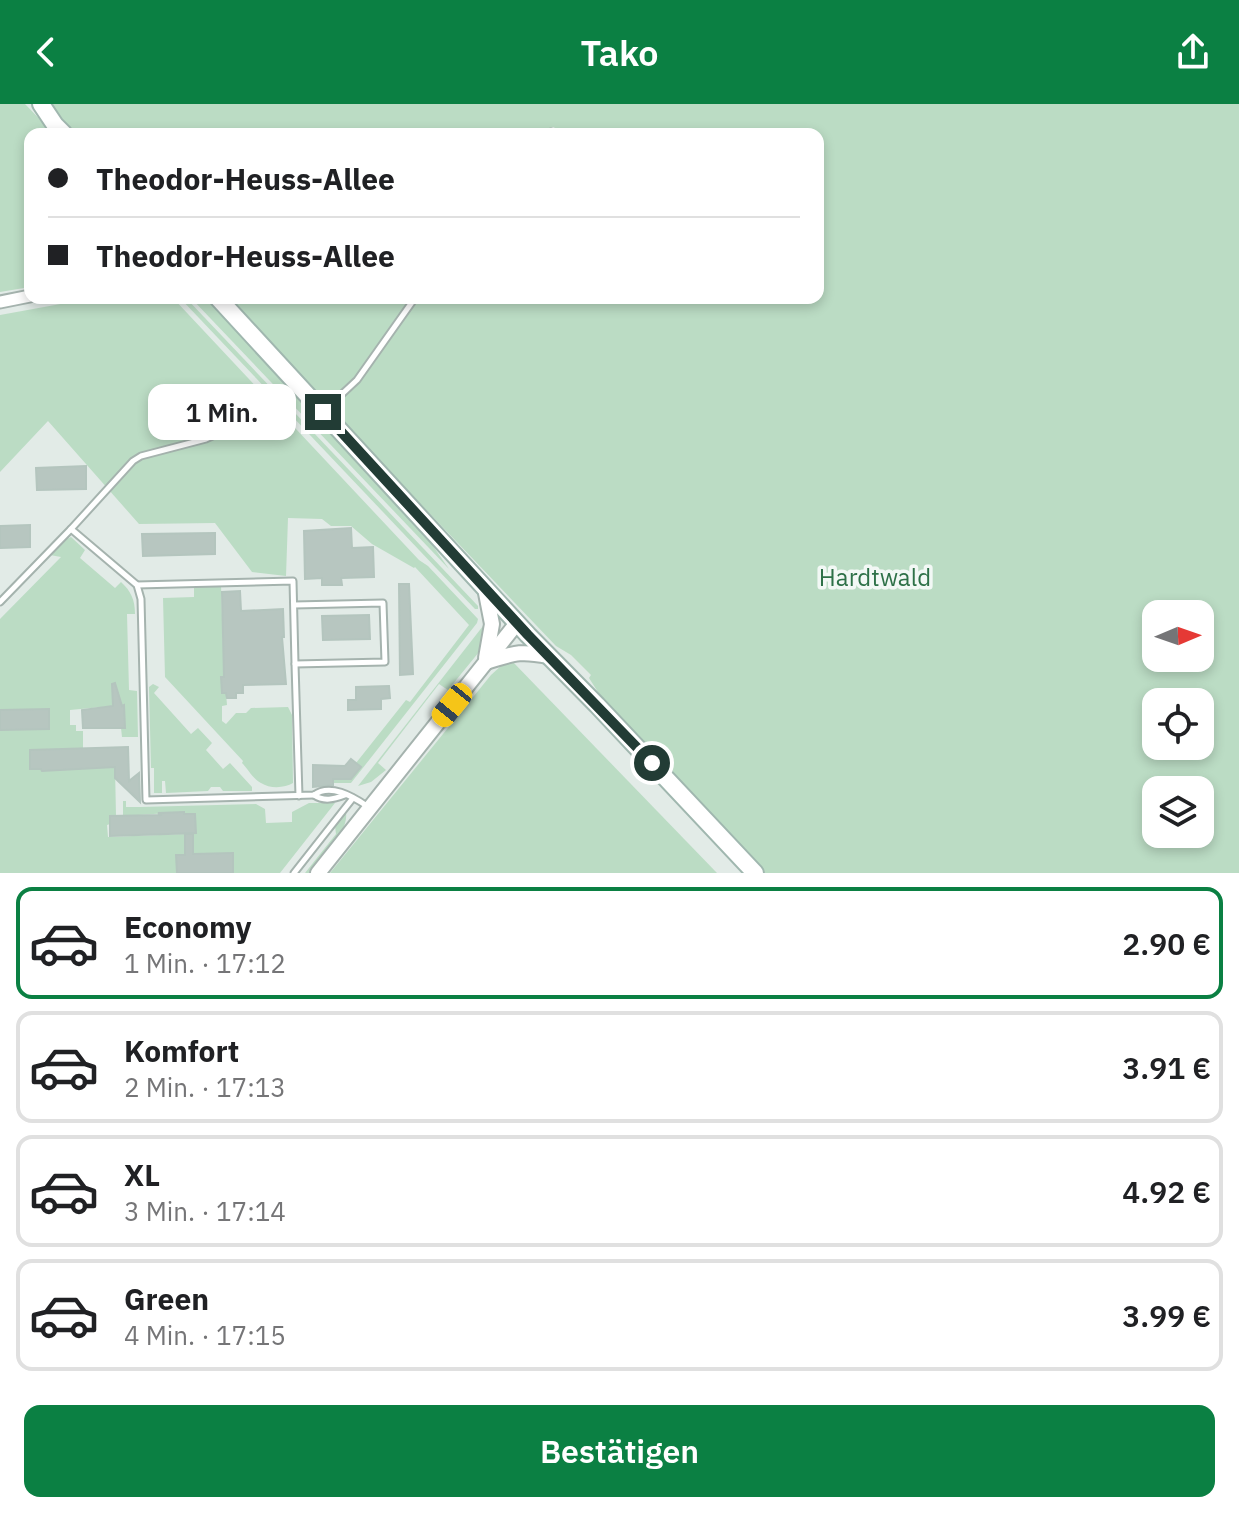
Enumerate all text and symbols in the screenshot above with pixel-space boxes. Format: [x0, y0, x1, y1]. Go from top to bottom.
text: Tako [580, 29, 659, 76]
icon: back [24, 30, 68, 74]
icon: share [1171, 30, 1215, 74]
text: Theodor-Heuss-Allee [96, 159, 395, 198]
text: Theodor-Heuss-Allee [96, 236, 395, 275]
callout: 1 Min. [147, 384, 295, 440]
route end [305, 394, 341, 430]
text: 1 Min. [185, 395, 259, 429]
park label: Hardtwald [819, 561, 931, 593]
north arrow [1142, 600, 1214, 672]
map controls [1142, 600, 1214, 848]
car [428, 679, 476, 731]
button: locate [1142, 688, 1214, 760]
route start [634, 745, 670, 781]
button: layers [1142, 776, 1214, 848]
icon: car [28, 907, 100, 979]
text: Economy [124, 907, 252, 946]
text: 2.90 € [1122, 924, 1211, 963]
text: 1 Min. · 17:12 [124, 946, 286, 980]
icon: car [28, 1031, 100, 1103]
text: Komfort [124, 1031, 239, 1070]
text: 3.91 € [1122, 1048, 1211, 1087]
text: 2 Min. · 17:13 [124, 1070, 286, 1104]
icon: car [28, 1155, 100, 1227]
text: XL [124, 1155, 160, 1194]
text: 4.92 € [1122, 1172, 1211, 1211]
text: 3 Min. · 17:14 [124, 1194, 286, 1228]
icon: car [28, 1279, 100, 1351]
text: Green [124, 1279, 209, 1318]
text: 3.99 € [1122, 1296, 1211, 1335]
text: 4 Min. · 17:15 [124, 1318, 286, 1352]
button: Bestätigen [24, 1405, 1215, 1497]

